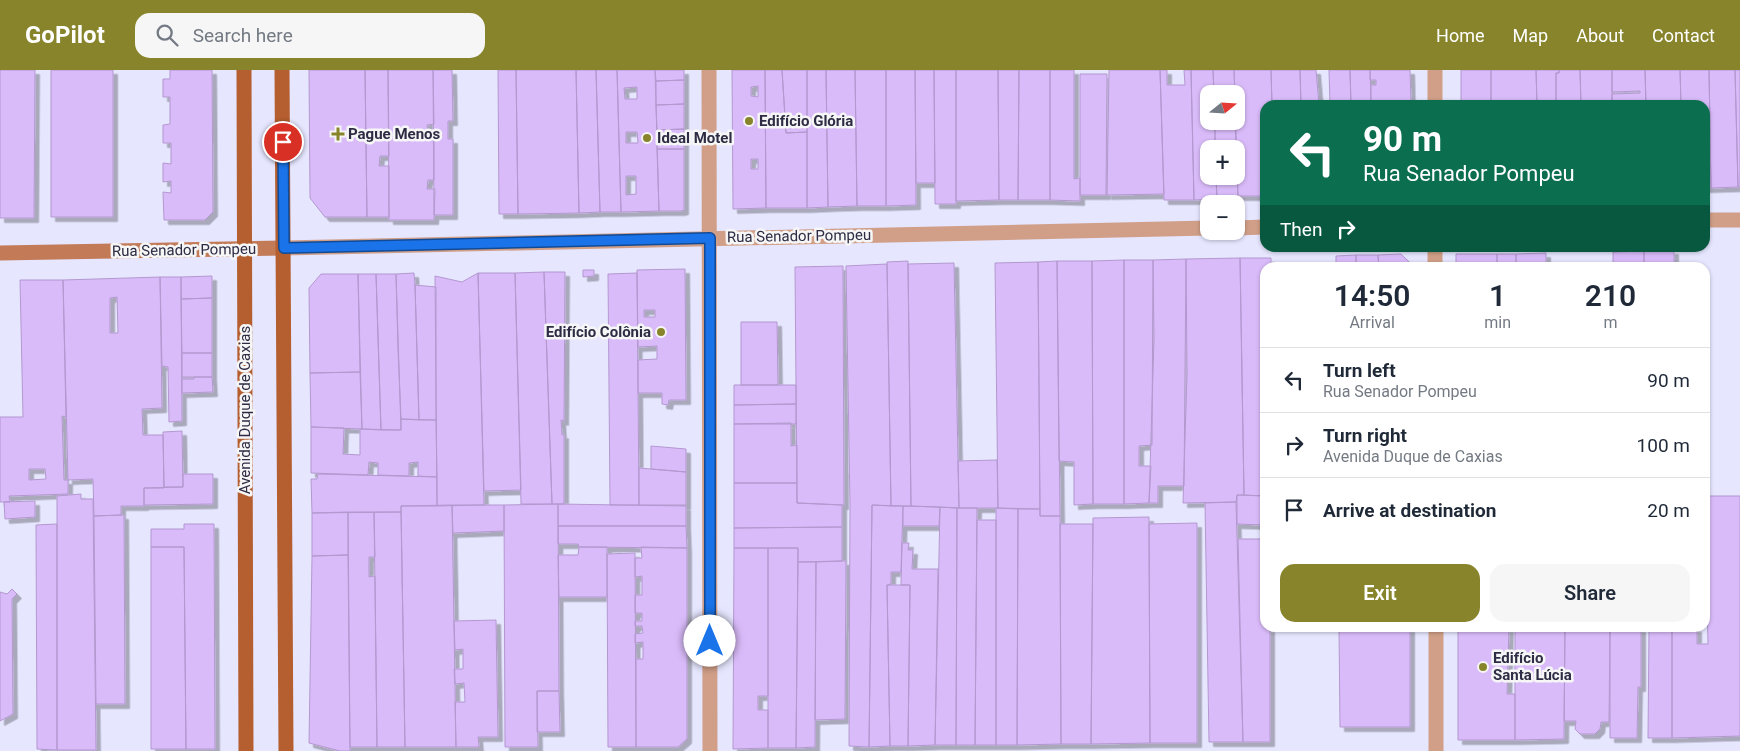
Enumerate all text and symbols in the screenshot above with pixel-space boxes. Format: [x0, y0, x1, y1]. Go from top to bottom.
search box [135, 13, 485, 58]
text: GoPilot [25, 21, 105, 49]
icon: search [153, 21, 181, 49]
text: Search here [193, 24, 293, 47]
text: Home [1436, 25, 1485, 46]
text: Map [1513, 25, 1548, 46]
text: About [1576, 25, 1624, 46]
text: Contact [1652, 25, 1715, 46]
north arrow [1200, 85, 1245, 130]
map controls [1200, 85, 1245, 240]
place label: Edifício Glória [759, 112, 853, 130]
marker: Edifício Glória [743, 115, 755, 127]
text: 90 m [1363, 119, 1442, 160]
icon: left [1280, 120, 1345, 185]
pin [262, 121, 304, 163]
place label: Pague Menos [348, 125, 441, 143]
icon: arrive [269, 128, 297, 156]
marker: Pague Menos [332, 128, 344, 140]
place label: Ideal Motel [657, 129, 732, 147]
marker: Ideal Motel [641, 132, 653, 144]
button: + [1200, 140, 1245, 185]
text: Rua Senador Pompeu [1363, 161, 1575, 186]
button: − [1200, 195, 1245, 240]
icon: right [1332, 215, 1360, 243]
text: Then [1280, 218, 1322, 241]
street label: Rua Senador Pompeu [727, 226, 871, 246]
street label: Rua Senador Pompeu [112, 240, 256, 260]
text: 14:50 [1334, 278, 1411, 313]
text: 1 [1489, 278, 1506, 313]
text: 210 [1585, 278, 1636, 313]
text: Arrival [1349, 313, 1395, 332]
text: min [1484, 313, 1511, 332]
text: m [1603, 313, 1618, 332]
place label: Edifício Colônia [546, 323, 651, 341]
street label: Avenida Duque de Caxias [236, 326, 254, 494]
marker: Edifício Colônia [655, 326, 667, 338]
text: Turn left [1323, 359, 1396, 382]
icon: left [1280, 366, 1308, 394]
text: 90 m [1647, 369, 1690, 392]
text: Rua Senador Pompeu [1323, 382, 1477, 401]
text: Turn right [1323, 424, 1407, 447]
icon: right [1280, 431, 1308, 459]
text: 100 m [1637, 434, 1690, 457]
text: Avenida Duque de Caxias [1323, 447, 1503, 466]
icon: arrive [1280, 496, 1308, 524]
text: Arrive at destination [1323, 499, 1496, 522]
text: 20 m [1647, 499, 1690, 522]
button: Exit [1280, 564, 1480, 622]
button: Share [1490, 564, 1690, 622]
position arrow [683, 614, 735, 666]
place label: Edifício Santa Lúcia [1493, 649, 1572, 684]
marker: Edifício Santa Lúcia [1477, 661, 1489, 673]

